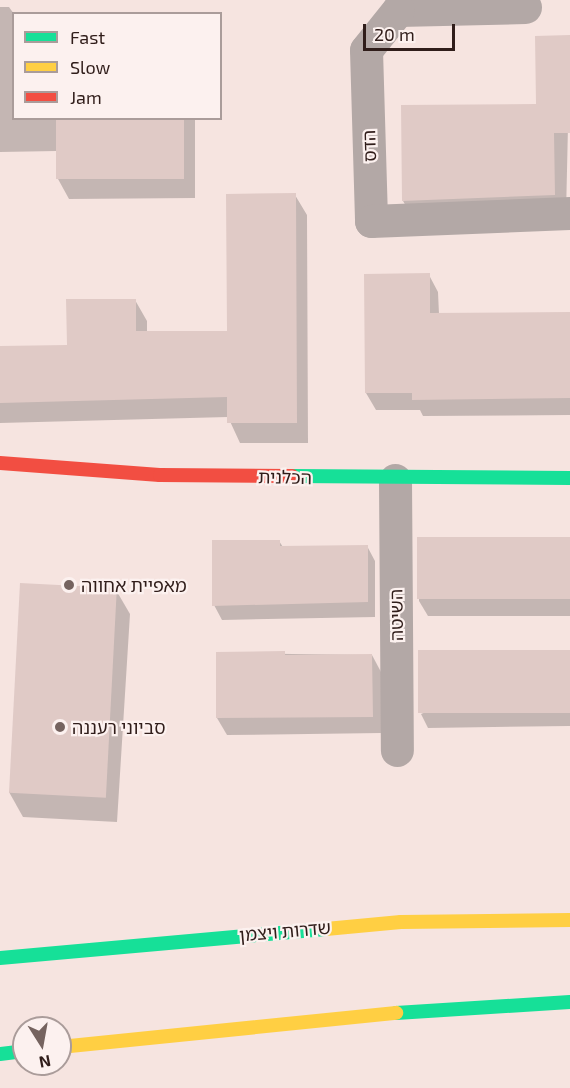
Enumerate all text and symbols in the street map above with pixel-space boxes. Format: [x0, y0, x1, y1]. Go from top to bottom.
legend [12, 12, 222, 120]
scale bar [366, 12, 458, 50]
text: 20 m [374, 23, 415, 45]
text: Fast [70, 26, 105, 48]
text: Slow [70, 56, 110, 78]
text: Jam [70, 86, 102, 108]
street label: הדס [358, 130, 380, 162]
street label: הכלנית [258, 466, 312, 488]
place label: מאפיית אחווה [81, 574, 187, 596]
marker: מאפיית אחווה [62, 578, 76, 592]
street label: השיטה [385, 589, 407, 641]
place label: סביוני רעננה [72, 716, 166, 738]
marker: סביוני רעננה [53, 720, 67, 734]
street label: שדרות ויצמן [238, 916, 332, 946]
north arrow [12, 1016, 72, 1076]
text: N [38, 1052, 53, 1073]

